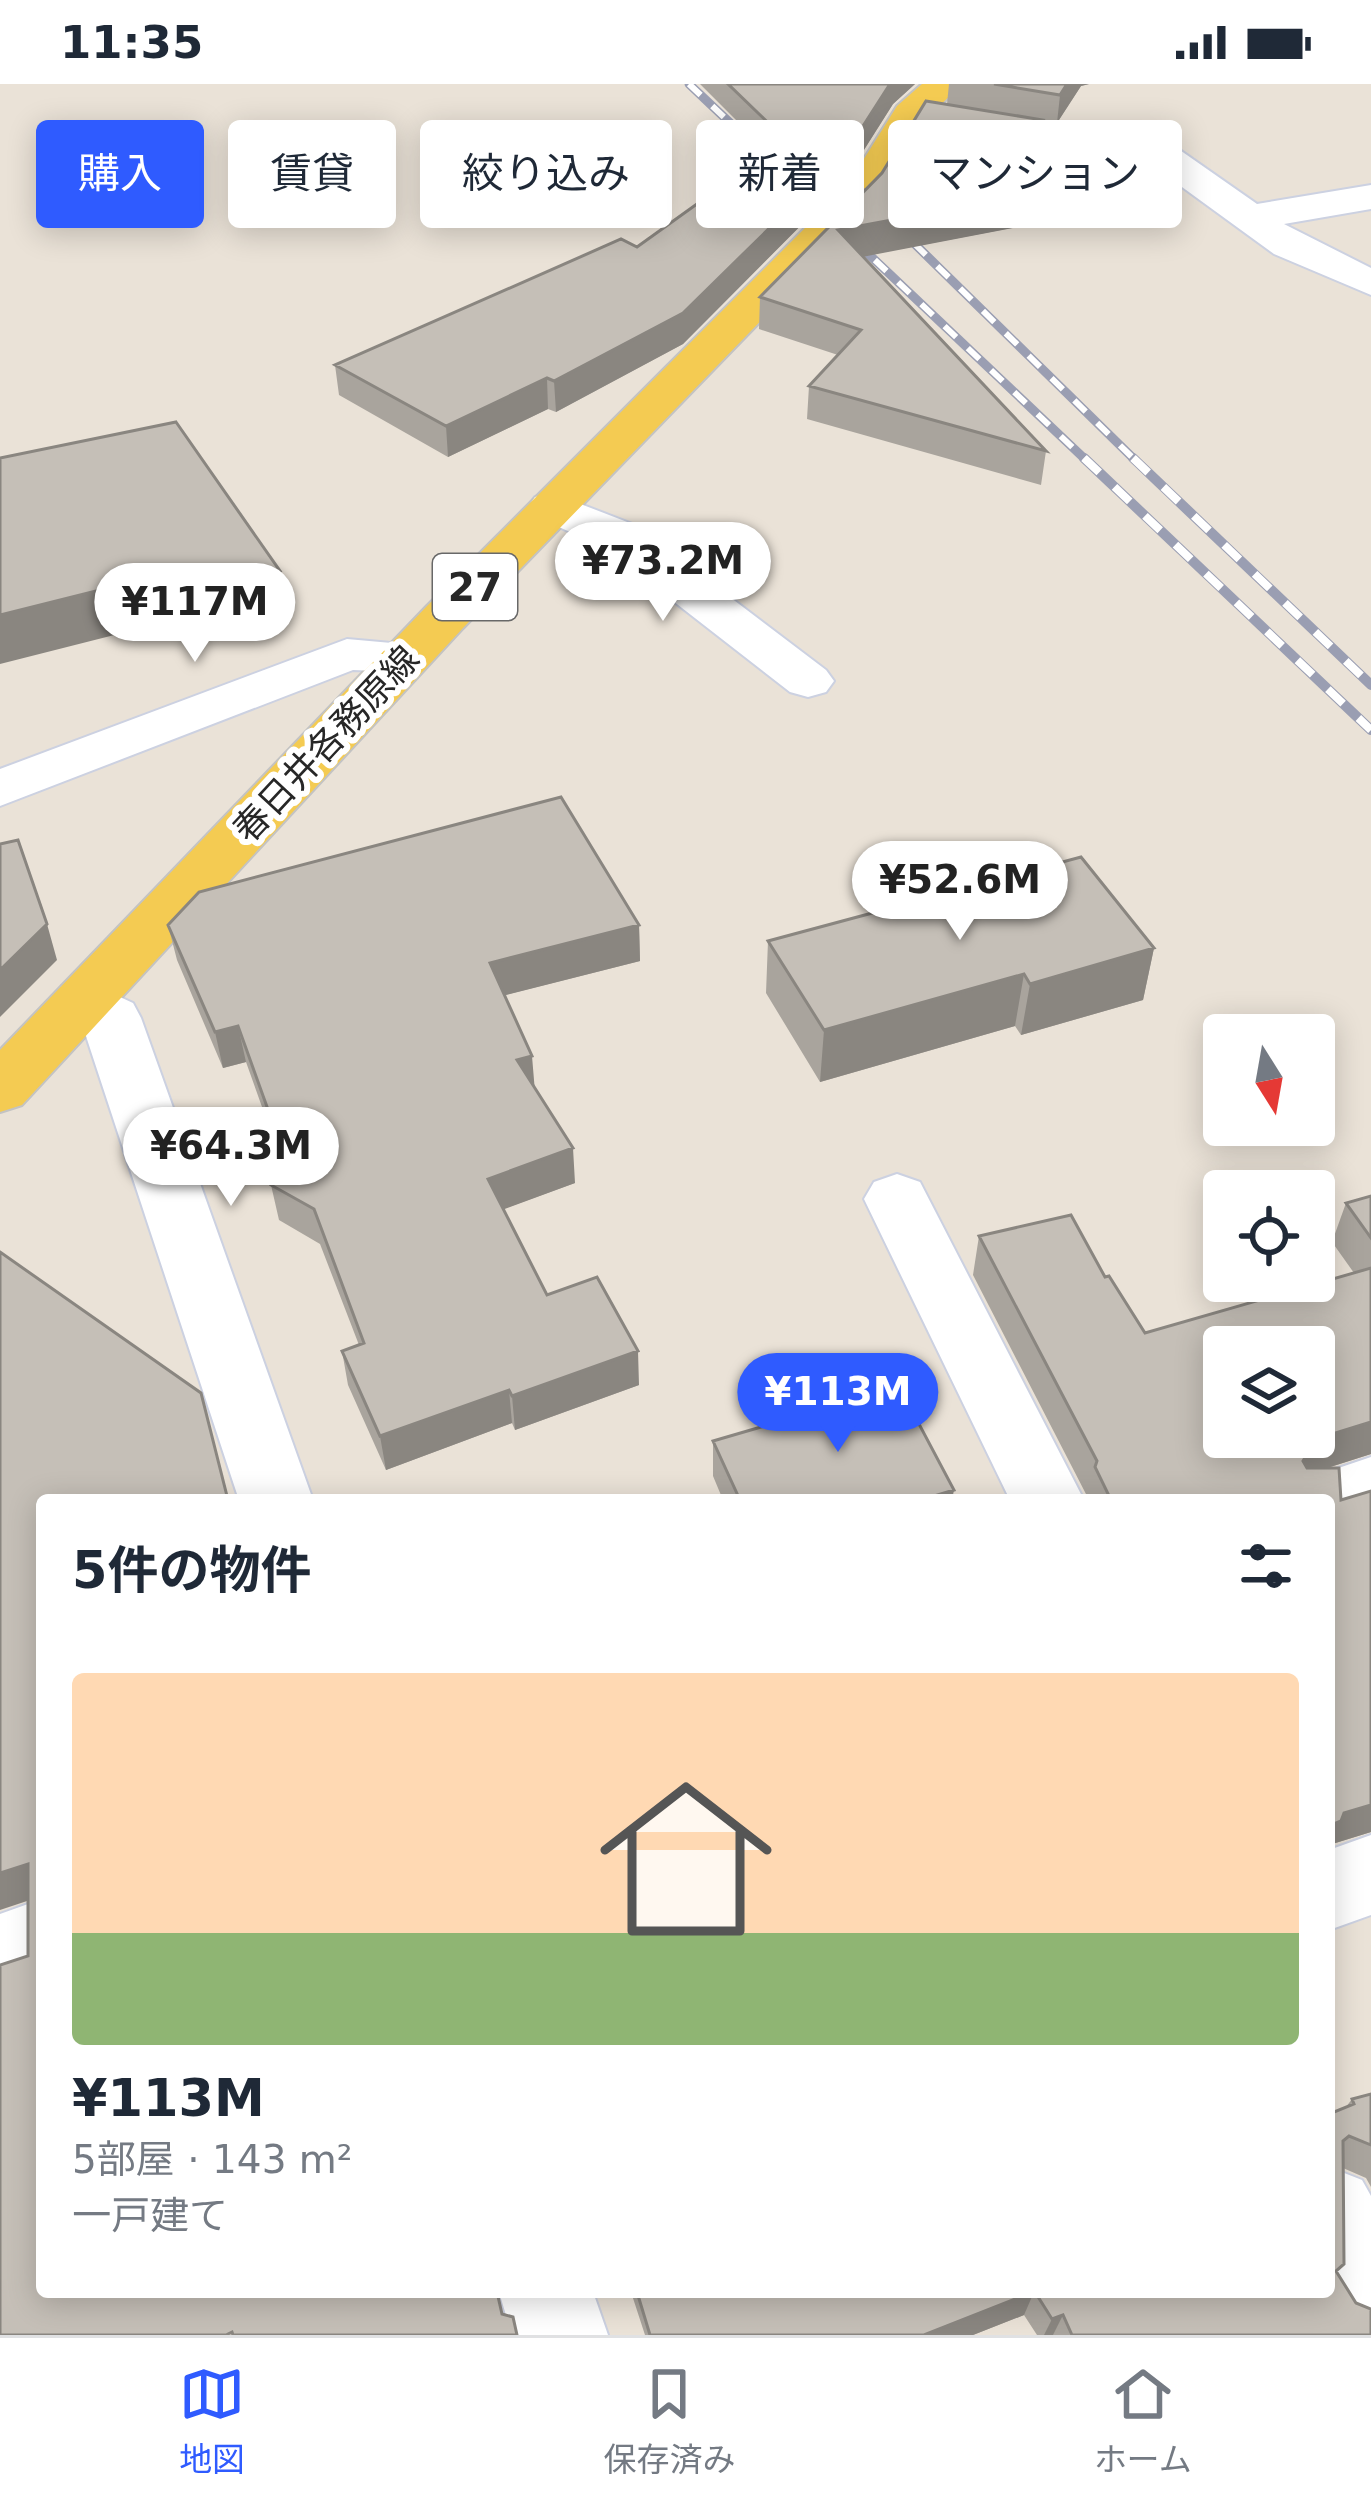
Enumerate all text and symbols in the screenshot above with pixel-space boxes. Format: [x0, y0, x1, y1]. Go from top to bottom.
text: 11:35 [60, 16, 203, 69]
chip: 購入 [36, 120, 204, 228]
chip: 賃貸 [228, 120, 396, 228]
chip: 絞り込み [420, 120, 672, 228]
chip: 新着 [696, 120, 864, 228]
chip: マンション [888, 120, 1182, 228]
pin: ¥73.2M [565, 522, 761, 624]
text: ¥73.2M [582, 538, 744, 583]
road number: 27 [433, 554, 517, 620]
pin: ¥117M [111, 563, 279, 665]
text: ¥117M [121, 579, 269, 624]
street label: 春日井各務原線 [225, 638, 427, 850]
pin: ¥52.6M [862, 841, 1058, 943]
text: ¥52.6M [879, 857, 1041, 902]
north arrow [1203, 1014, 1335, 1146]
map controls [1203, 1014, 1335, 1458]
pin: ¥64.3M [133, 1107, 329, 1209]
text: ¥64.3M [150, 1123, 312, 1168]
button: locate [1203, 1170, 1335, 1302]
button: layers [1203, 1326, 1335, 1458]
pin: ¥113M [754, 1353, 922, 1455]
text: ¥113M [764, 1369, 912, 1414]
icon: filters [1233, 1533, 1299, 1599]
text: 5件の物件 [72, 1541, 312, 1600]
icon: home [578, 1751, 794, 1967]
text: ¥113M [72, 2069, 265, 2128]
text: 5部屋 · 143 m² [72, 2137, 352, 2182]
text: 一戸建て [72, 2193, 228, 2238]
tab: 地図 [179, 2361, 245, 2481]
tab: 保存済み [603, 2361, 735, 2481]
tab: ホーム [1094, 2361, 1192, 2481]

